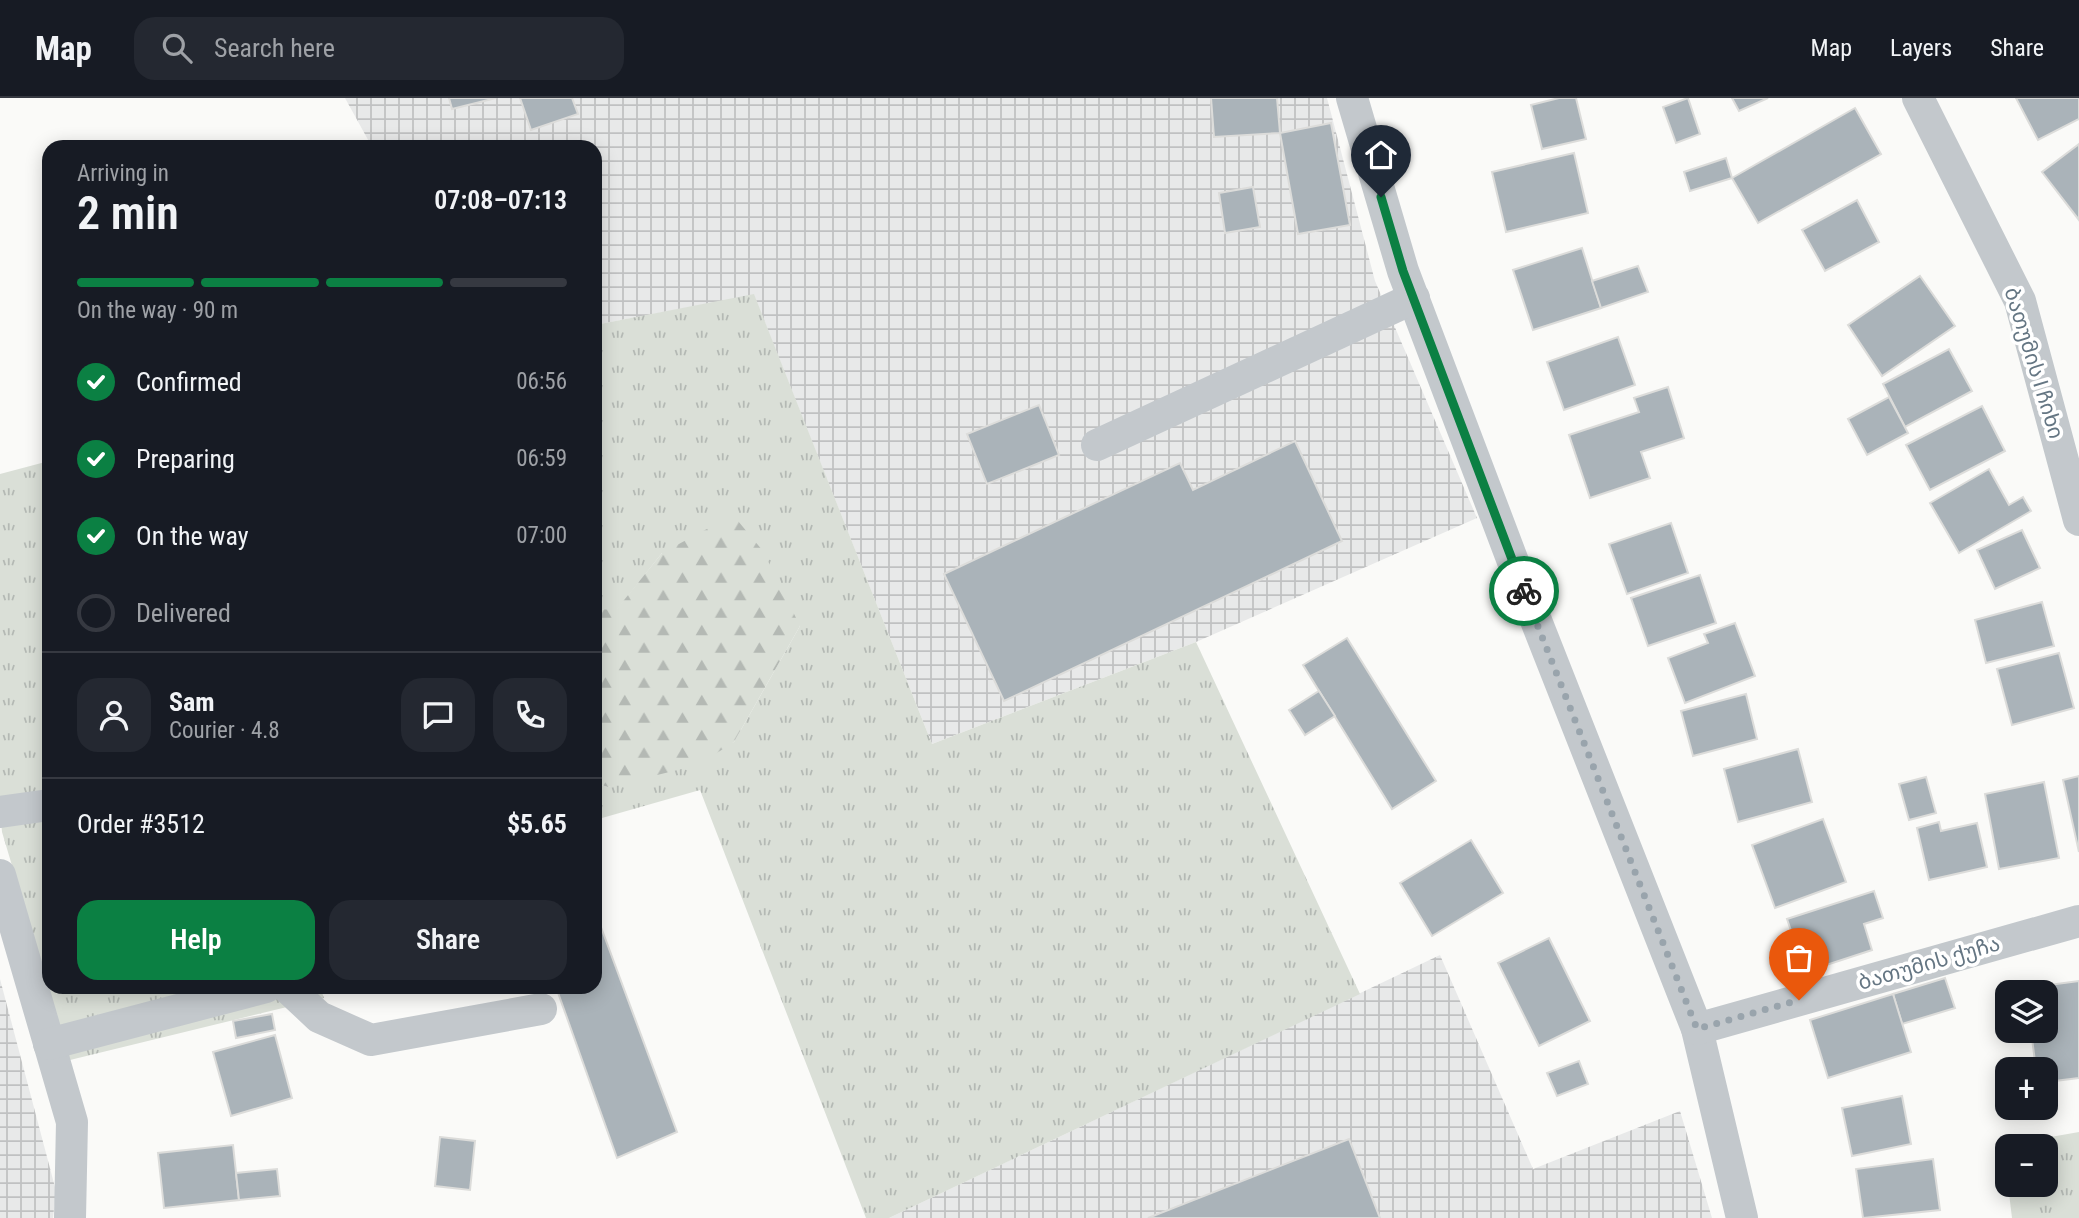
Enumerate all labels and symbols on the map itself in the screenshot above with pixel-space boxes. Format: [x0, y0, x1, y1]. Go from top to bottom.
pin [1351, 125, 1411, 197]
street label: ბათუმის I ჩიხი [2000, 284, 2068, 442]
courier [1489, 556, 1559, 626]
pin [1769, 928, 1829, 1000]
street label: ბათუმის ქუჩა [1855, 931, 2003, 995]

